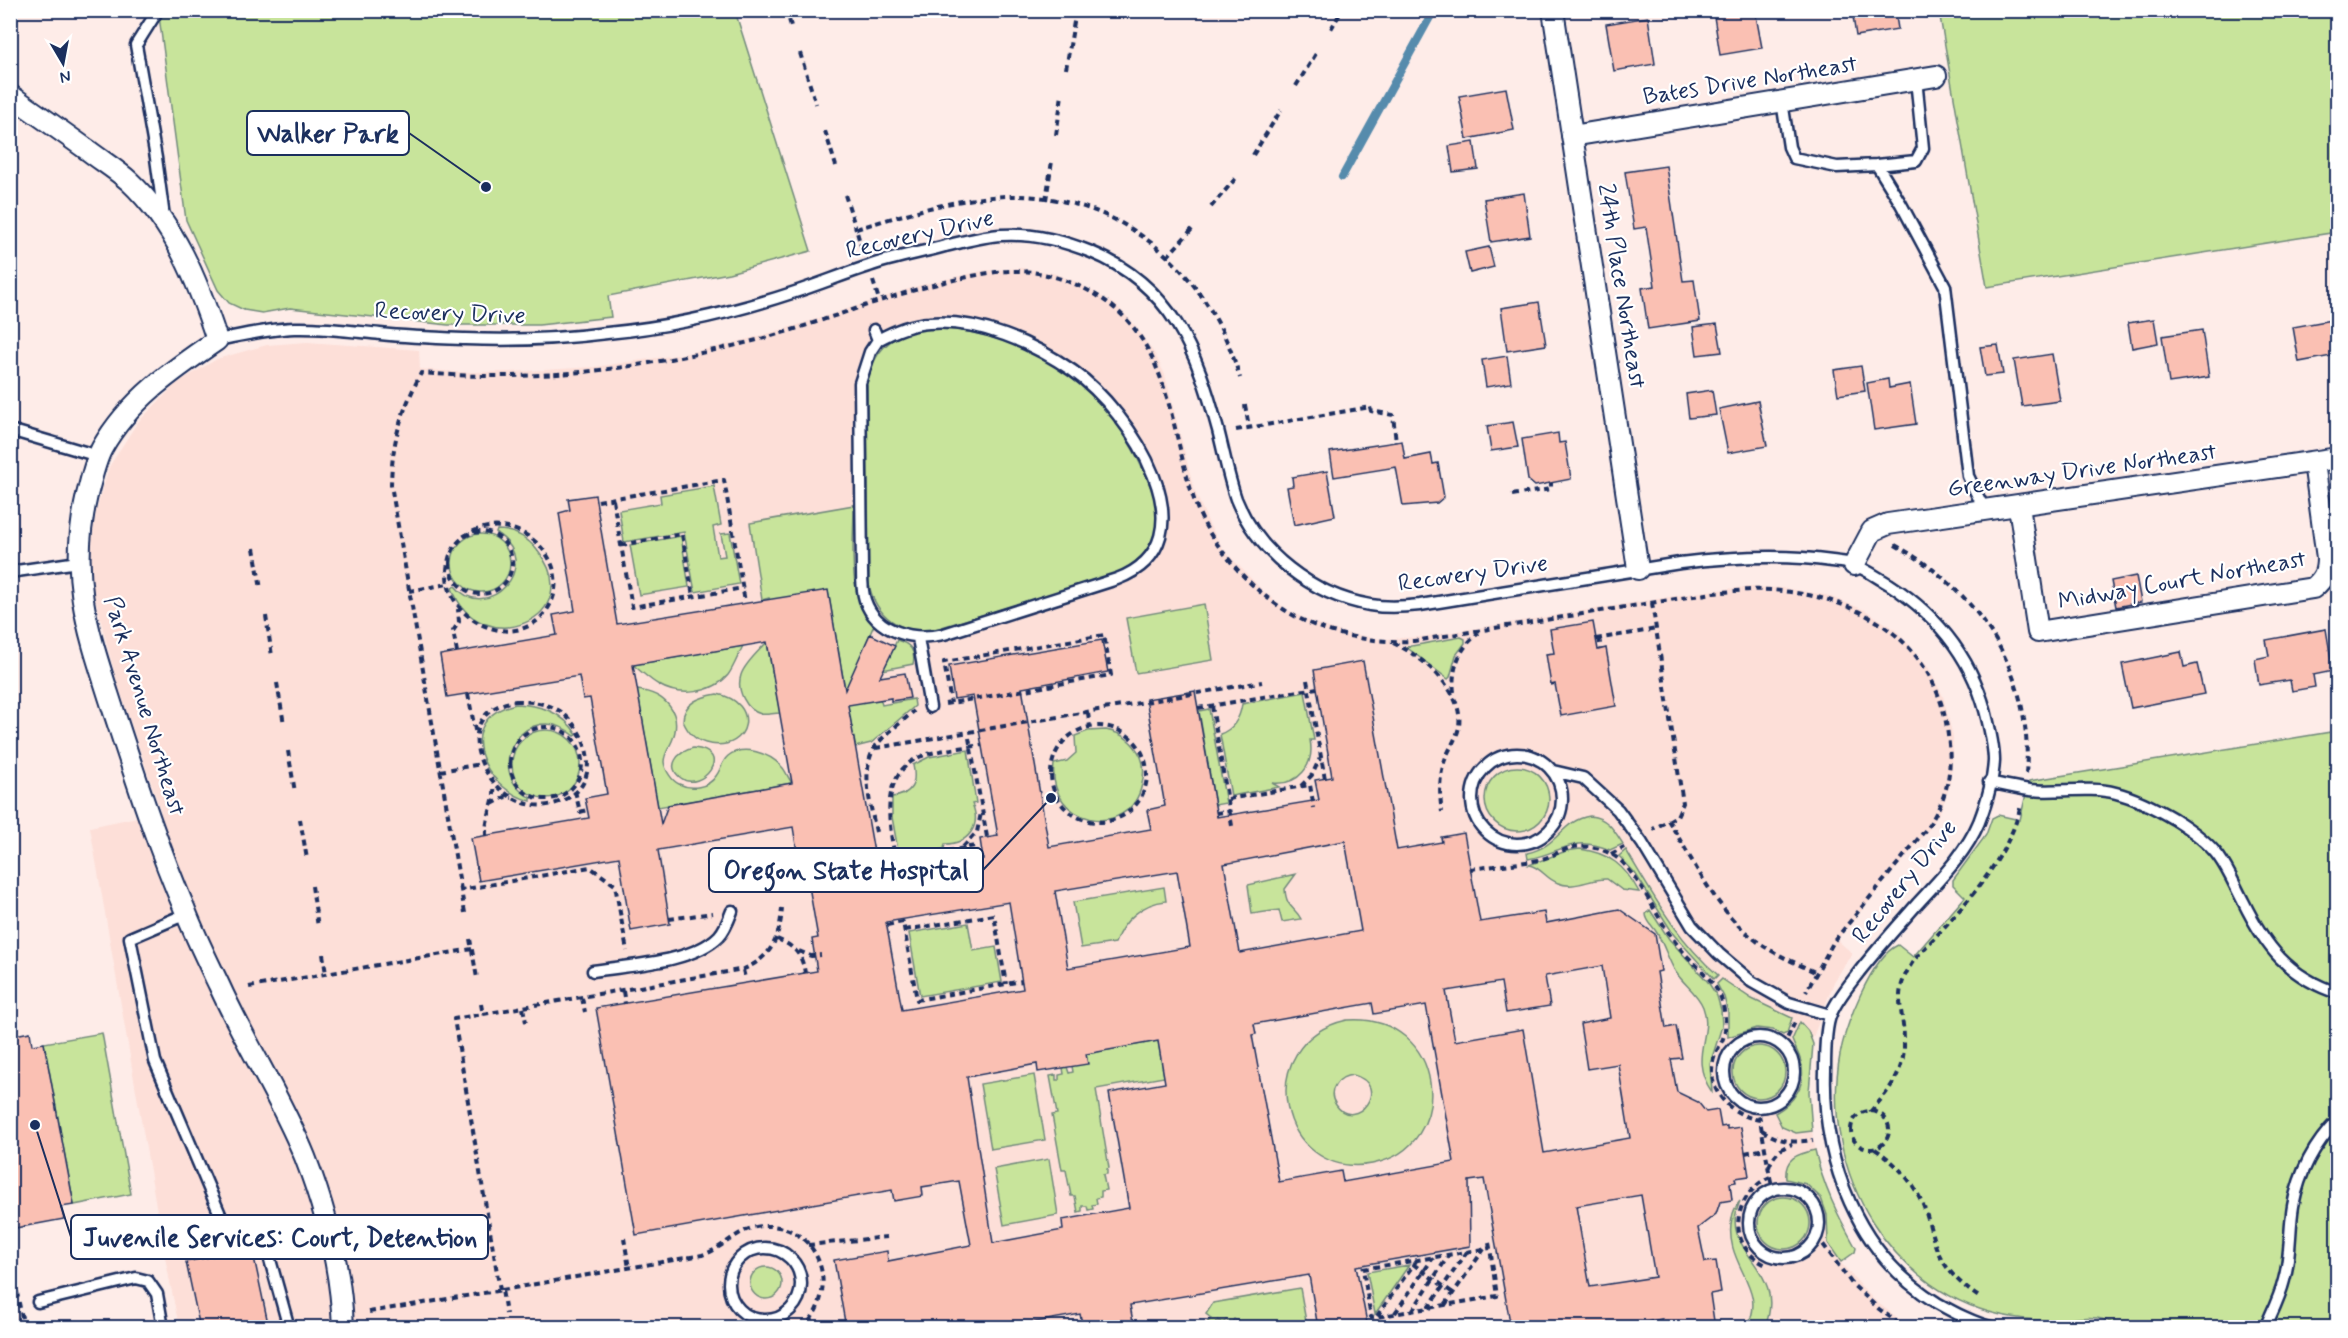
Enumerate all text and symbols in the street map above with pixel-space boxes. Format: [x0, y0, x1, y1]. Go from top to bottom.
north arrow [33, 33, 93, 93]
street label: Bates Drive Northeast [1641, 49, 1860, 113]
text: N [58, 65, 72, 88]
callout: Walker Park [247, 111, 409, 155]
text: Walker Park [256, 118, 399, 152]
street label: 24th Place Northeast [1589, 181, 1653, 391]
street label: Recovery Drive [843, 203, 997, 267]
street label: Recovery Drive [374, 296, 526, 332]
street label: Greenway Drive Northeast [1946, 437, 2219, 505]
street label: Midway Court Northeast [2056, 544, 2309, 618]
street label: Recovery Drive [1396, 548, 1550, 600]
street label: Park Avenue Northeast [96, 593, 192, 820]
street label: Recovery Drive [1845, 814, 1965, 950]
callout: Oregon State Hospital [709, 848, 983, 892]
text: Oregon State Hospital [723, 855, 969, 892]
callout: Juvenile Services: Court, Detention [71, 1215, 488, 1259]
text: Juvenile Services: Court, Detention [83, 1222, 477, 1256]

